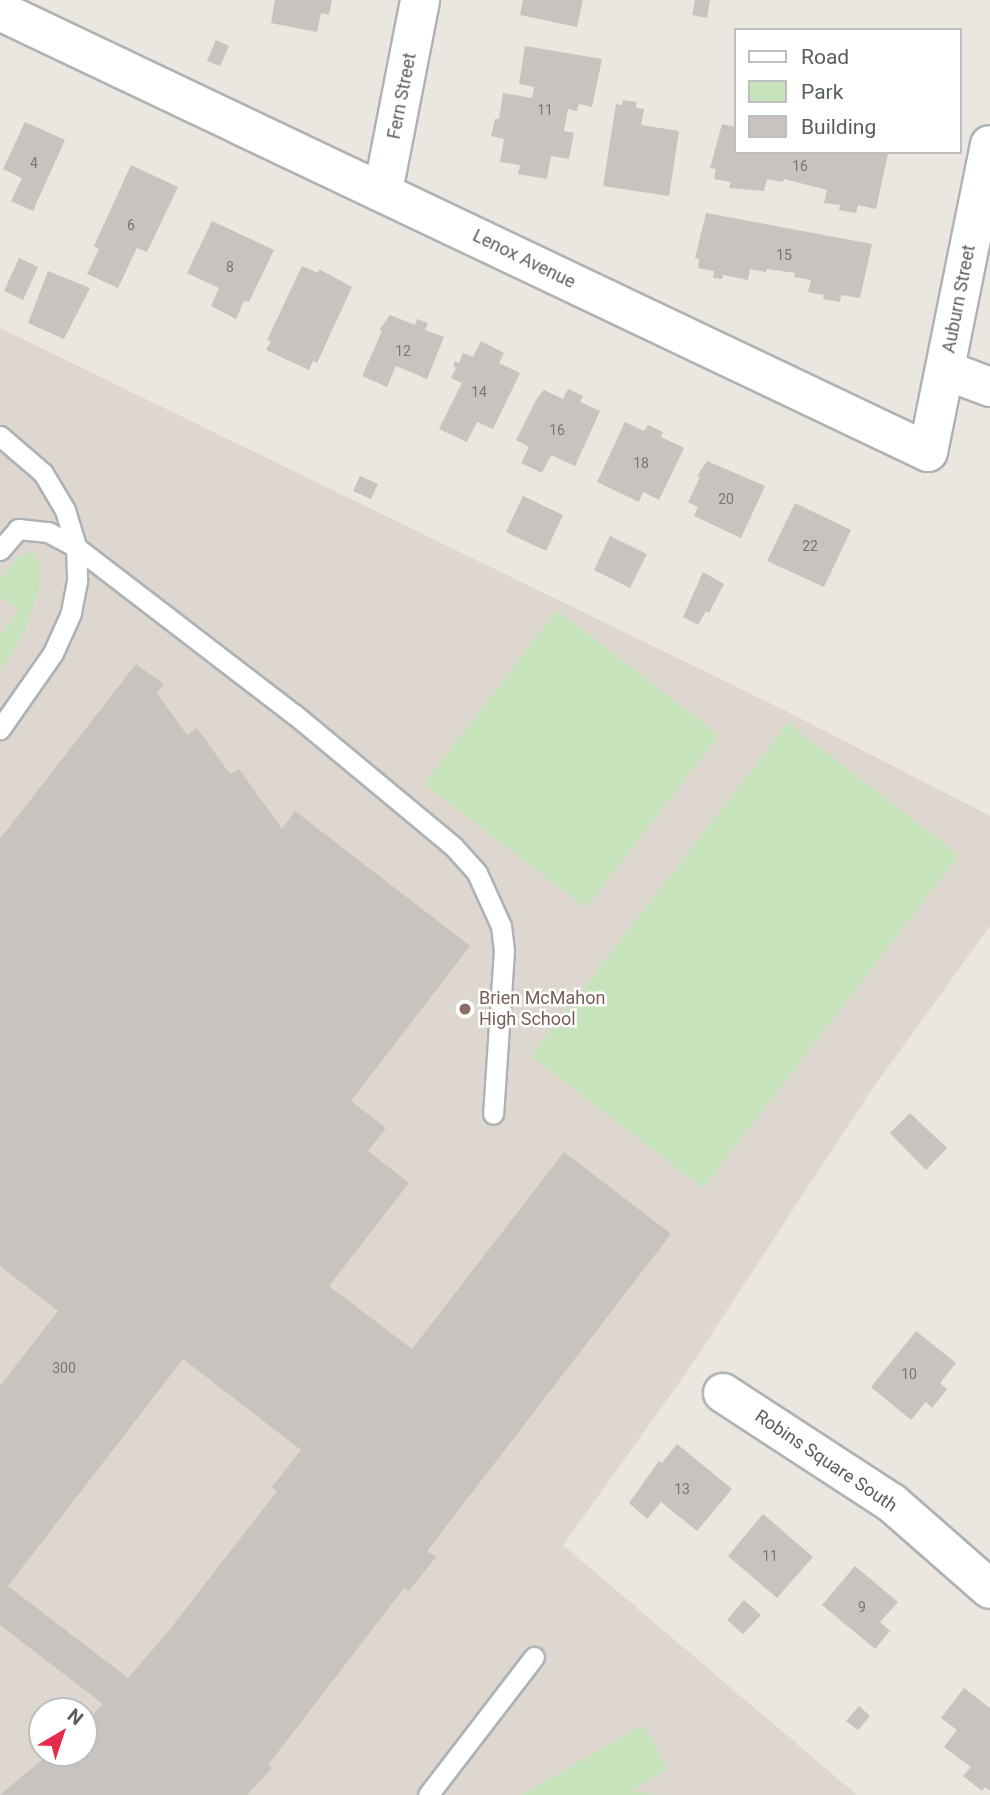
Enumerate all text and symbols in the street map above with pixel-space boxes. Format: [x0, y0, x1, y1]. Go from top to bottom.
legend [734, 28, 962, 154]
text: Road [801, 45, 849, 69]
street label: Fern Street [383, 51, 421, 141]
text: Park [801, 80, 843, 104]
house number: 11 [537, 102, 553, 118]
text: Building [801, 115, 876, 139]
house number: 4 [30, 155, 38, 171]
house number: 16 [792, 158, 808, 174]
house number: 6 [127, 217, 135, 233]
street label: Lenox Avenue [469, 225, 579, 293]
street label: Auburn Street [938, 243, 980, 355]
house number: 15 [776, 247, 792, 263]
house number: 8 [226, 259, 234, 275]
house number: 12 [395, 343, 411, 359]
house number: 14 [471, 384, 487, 400]
house number: 16 [549, 422, 565, 438]
house number: 18 [633, 455, 649, 471]
house number: 20 [718, 491, 734, 507]
house number: 22 [802, 538, 818, 554]
place label: Brien McMahon High School [479, 988, 605, 1030]
marker: Brien McMahon High School [457, 1001, 473, 1017]
house number: 300 [52, 1360, 76, 1376]
house number: 10 [901, 1366, 917, 1382]
street label: Robins Square South [751, 1405, 901, 1517]
house number: 13 [674, 1481, 690, 1497]
house number: 11 [762, 1548, 778, 1564]
house number: 9 [858, 1599, 866, 1615]
north arrow [28, 1697, 98, 1767]
text: N [63, 1704, 88, 1730]

